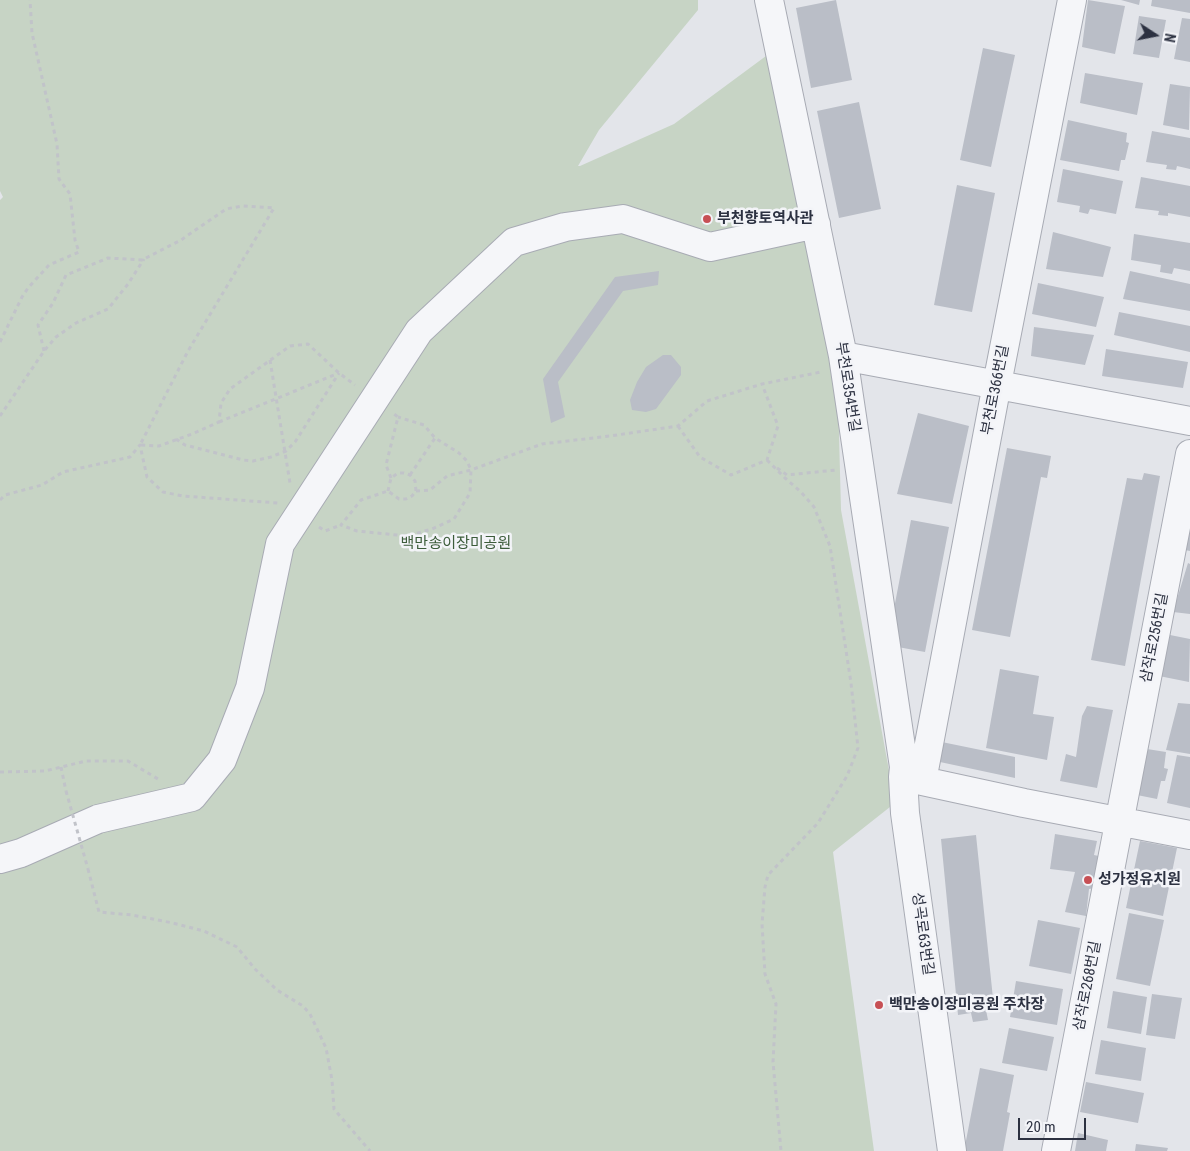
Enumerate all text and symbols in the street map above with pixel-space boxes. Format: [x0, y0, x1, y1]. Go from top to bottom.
north arrow [1130, 10, 1180, 60]
text: N [1161, 32, 1178, 44]
place label: 부천향토역사관 [717, 210, 814, 228]
marker: 부천향토역사관 [701, 213, 713, 225]
street label: 부천로354번길 [831, 341, 863, 433]
street label: 부천로366번길 [978, 344, 1014, 436]
park label: 백만송이장미공원 [401, 535, 511, 553]
street label: 삼작로256번길 [1137, 592, 1173, 684]
place label: 성가정유치원 [1098, 871, 1181, 889]
marker: 성가정유치원 [1082, 874, 1094, 886]
street label: 성곡로63번길 [907, 891, 937, 977]
street label: 삼작로268번길 [1070, 940, 1106, 1032]
place label: 백만송이장미공원 주차장 [889, 996, 1044, 1014]
marker: 백만송이장미공원 주차장 [873, 999, 885, 1011]
scale bar [1020, 1108, 1088, 1140]
text: 20 m [1026, 1118, 1056, 1136]

